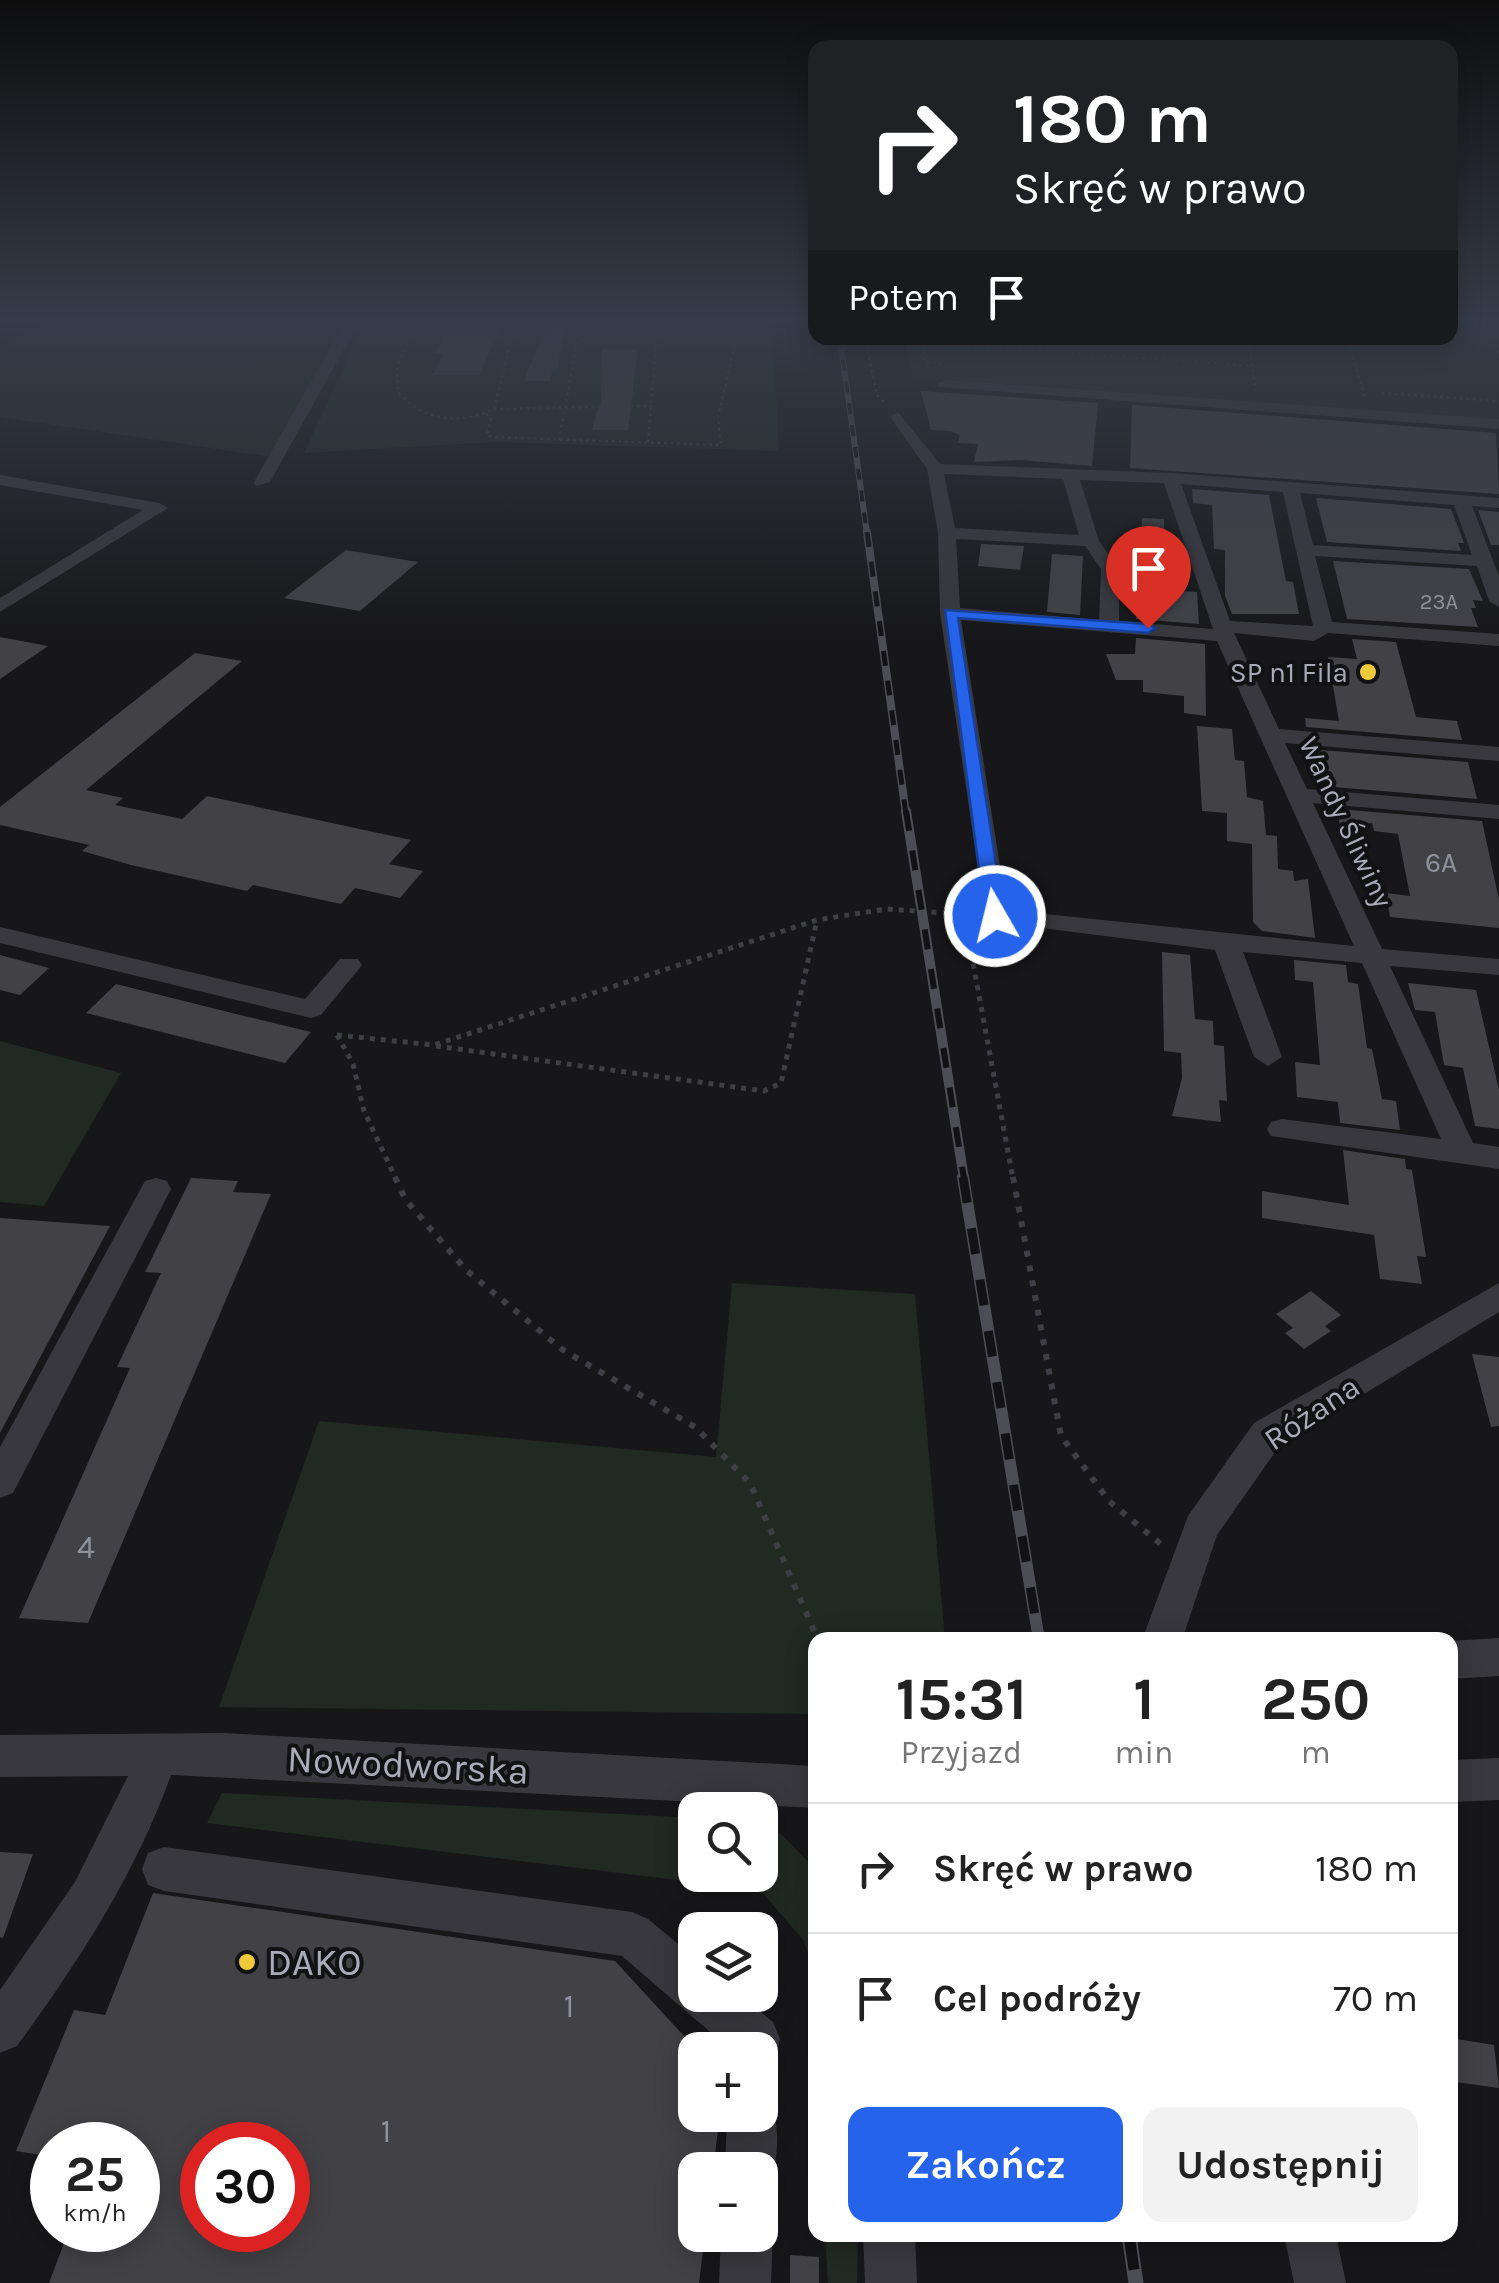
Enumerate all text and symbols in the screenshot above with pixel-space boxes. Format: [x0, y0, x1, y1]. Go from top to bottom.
text: 180 m [1013, 78, 1212, 160]
icon: right [848, 80, 978, 210]
text: Skręć w prawo [1013, 162, 1307, 214]
icon: arrive [979, 270, 1034, 325]
text: Potem [848, 275, 959, 320]
pin [1106, 526, 1191, 629]
icon: arrive [1121, 541, 1176, 596]
house number: 23A [1420, 589, 1459, 615]
place label: SP n1 Fila [1230, 656, 1348, 689]
marker: SP n1 Fila [1357, 661, 1379, 683]
street label: Wandy Śliwiny [1292, 731, 1400, 913]
house number: 6A [1425, 846, 1457, 879]
position arrow [943, 864, 1047, 968]
street label: Różana [1257, 1368, 1367, 1458]
house number: 4 [77, 1529, 95, 1566]
text: 15:31 [896, 1664, 1027, 1734]
text: 1 [1133, 1664, 1155, 1734]
text: 250 [1261, 1664, 1370, 1734]
text: Przyjazd [901, 1734, 1022, 1771]
text: min [1115, 1734, 1173, 1771]
text: m [1301, 1734, 1331, 1771]
street label: Nowodworska [286, 1736, 530, 1794]
map controls [678, 1792, 778, 2252]
button: search [678, 1792, 778, 1892]
icon: right [848, 1841, 903, 1896]
text: Skręć w prawo [933, 1846, 1194, 1891]
text: 180 m [1315, 1846, 1418, 1891]
button: layers [678, 1912, 778, 2012]
place label: DAKO [267, 1940, 362, 1985]
marker: DAKO [236, 1951, 258, 1973]
icon: arrive [848, 1971, 903, 2026]
text: Cel podróży [933, 1976, 1141, 2021]
text: 70 m [1333, 1976, 1418, 2021]
house number: 1 [564, 1988, 574, 2025]
button: + [678, 2032, 778, 2132]
button: Zakończ [848, 2107, 1123, 2222]
button: Udostępnij [1143, 2107, 1418, 2222]
house number: 1 [381, 2113, 391, 2150]
speed limit sign: 30 [180, 2122, 310, 2252]
text: 25 [65, 2145, 125, 2204]
button: − [678, 2152, 778, 2252]
text: km/h [63, 2198, 127, 2227]

